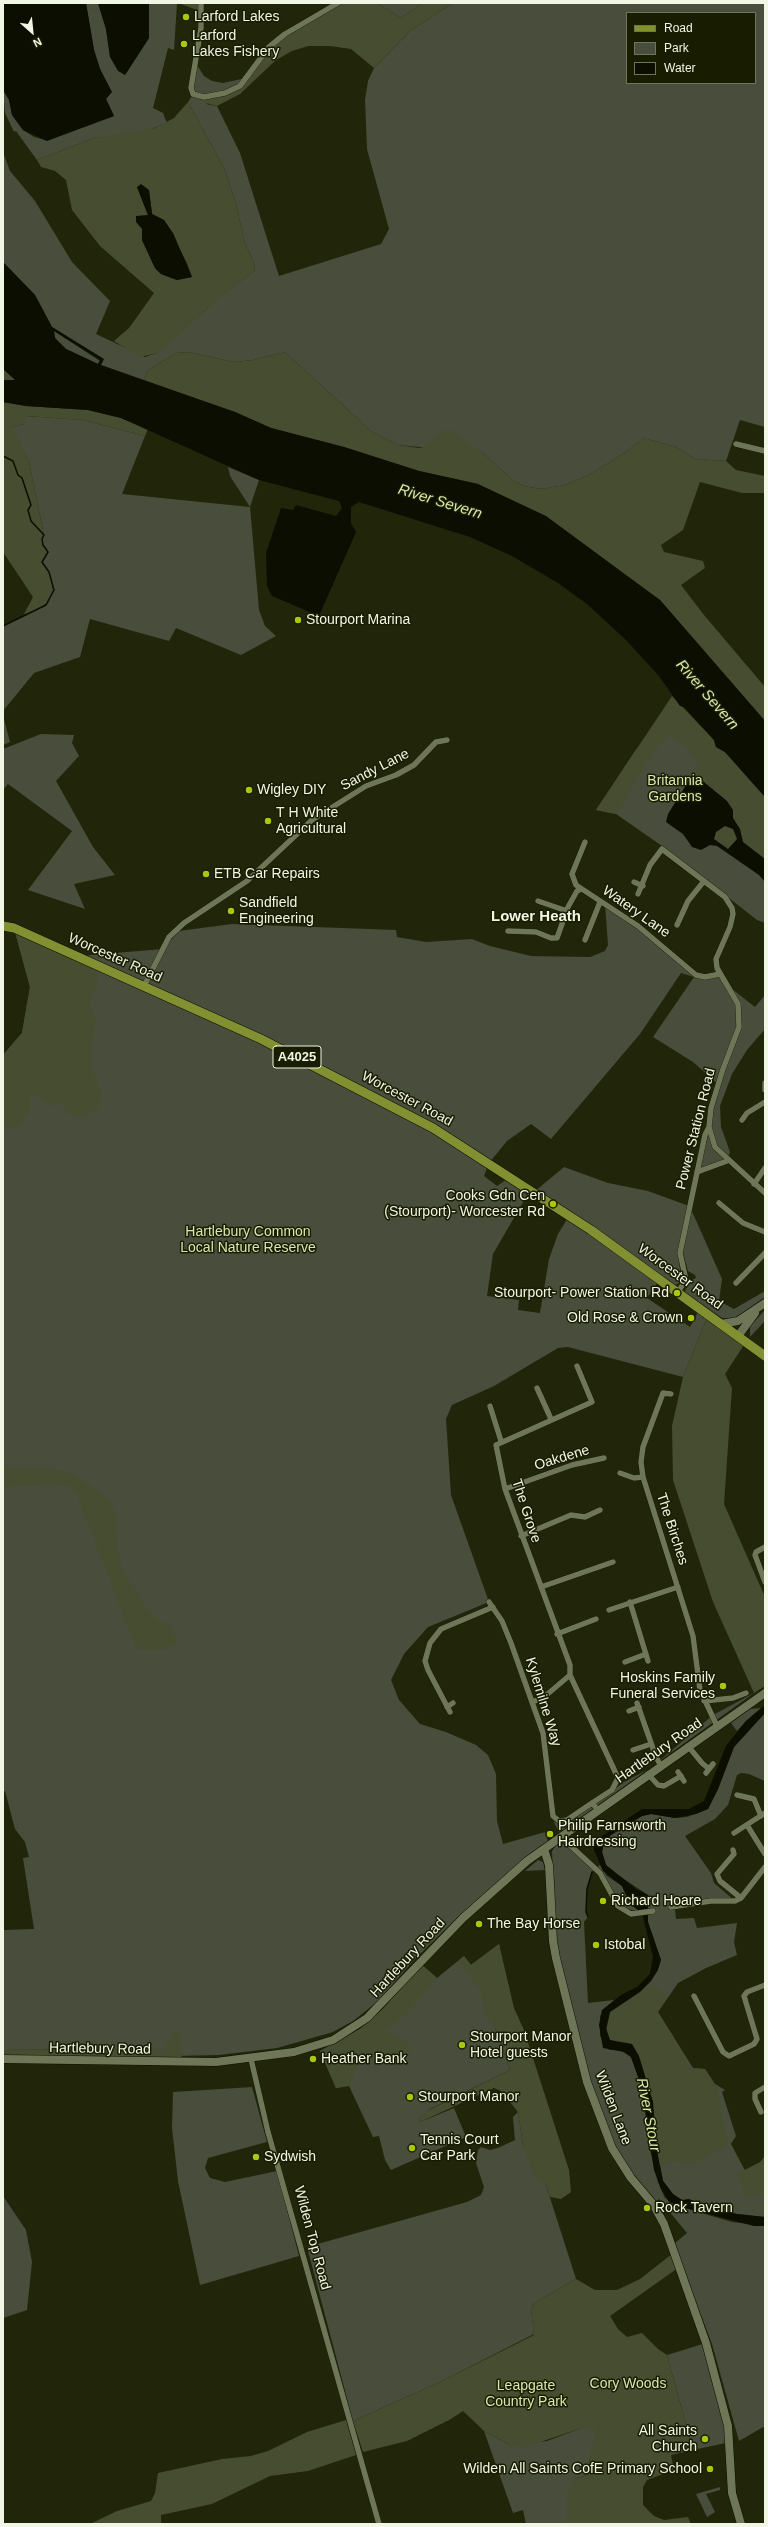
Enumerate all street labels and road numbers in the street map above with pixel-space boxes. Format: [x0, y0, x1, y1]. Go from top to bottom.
street label: Sandy Lane [338, 746, 412, 794]
street label: Watery Lane [599, 883, 673, 941]
street label: Worcester Road [65, 930, 165, 986]
road number: A4025 [273, 1046, 321, 1068]
street label: Power Station Road [673, 1067, 719, 1191]
street label: Worcester Road [359, 1068, 455, 1130]
street label: Worcester Road [634, 1241, 726, 1313]
street label: Oakdene [532, 1442, 592, 1474]
street label: The Grove [508, 1477, 544, 1545]
street label: The Birches [652, 1491, 692, 1567]
street label: Kylemilne Way [522, 1656, 564, 1748]
street label: Hartlebury Road [612, 1715, 706, 1787]
street label: Hartlebury Road [367, 1915, 449, 2001]
street label: Hartlebury Road [49, 2040, 151, 2058]
street label: Wilden Lane [591, 2069, 635, 2147]
street label: Wilden Top Road [290, 2184, 334, 2292]

